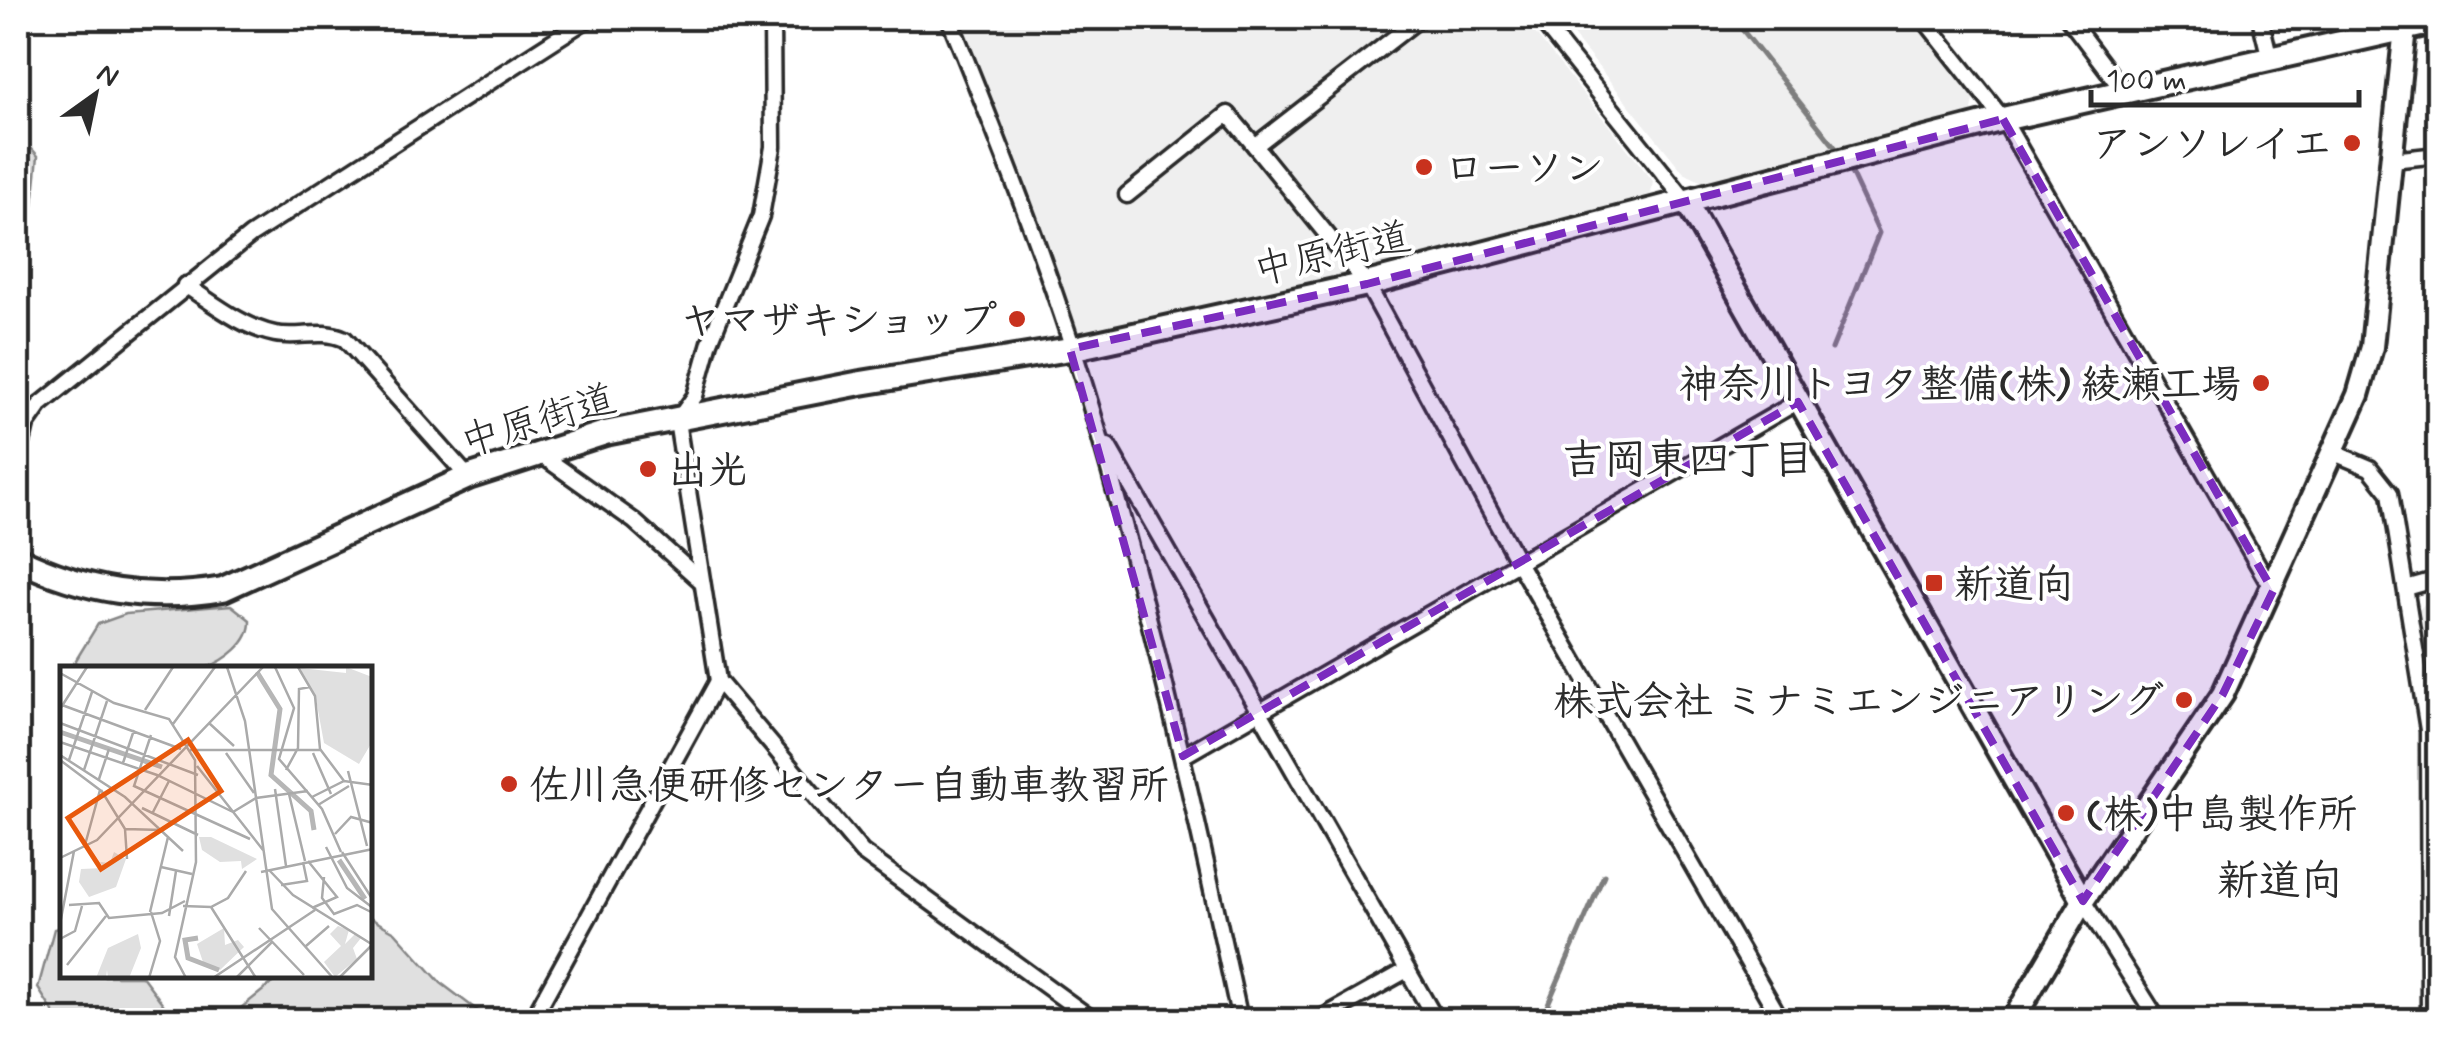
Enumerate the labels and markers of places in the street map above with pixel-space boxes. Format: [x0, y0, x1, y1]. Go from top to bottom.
place label: アンソレイエ [2092, 120, 2332, 172]
marker: アンソレイエ [2341, 132, 2363, 154]
place label: ローソン [1444, 144, 1604, 196]
marker: ローソン [1413, 156, 1435, 178]
place label: ヤマザキショップ [680, 296, 997, 348]
marker: ヤマザキショップ [1006, 308, 1028, 330]
place label: 神奈川トヨタ整備(株) 綾瀬工場 [1679, 360, 2241, 412]
marker: 神奈川トヨタ整備(株) 綾瀬工場 [2250, 372, 2272, 394]
place label: 出光 [668, 446, 748, 498]
marker: 出光 [637, 458, 659, 480]
place label: 新道向 [1954, 560, 2074, 612]
marker: 新道向 [1923, 572, 1945, 594]
place label: 株式会社 ミナミエンジニアリング [1553, 677, 2164, 729]
marker: 株式会社 ミナミエンジニアリング [2173, 689, 2195, 711]
place label: 佐川急便研修センター自動車教習所 [529, 761, 1169, 813]
marker: 佐川急便研修センター自動車教習所 [498, 773, 520, 795]
place label: (株)中島製作所 [2086, 790, 2357, 842]
marker: (株)中島製作所 [2055, 802, 2077, 824]

